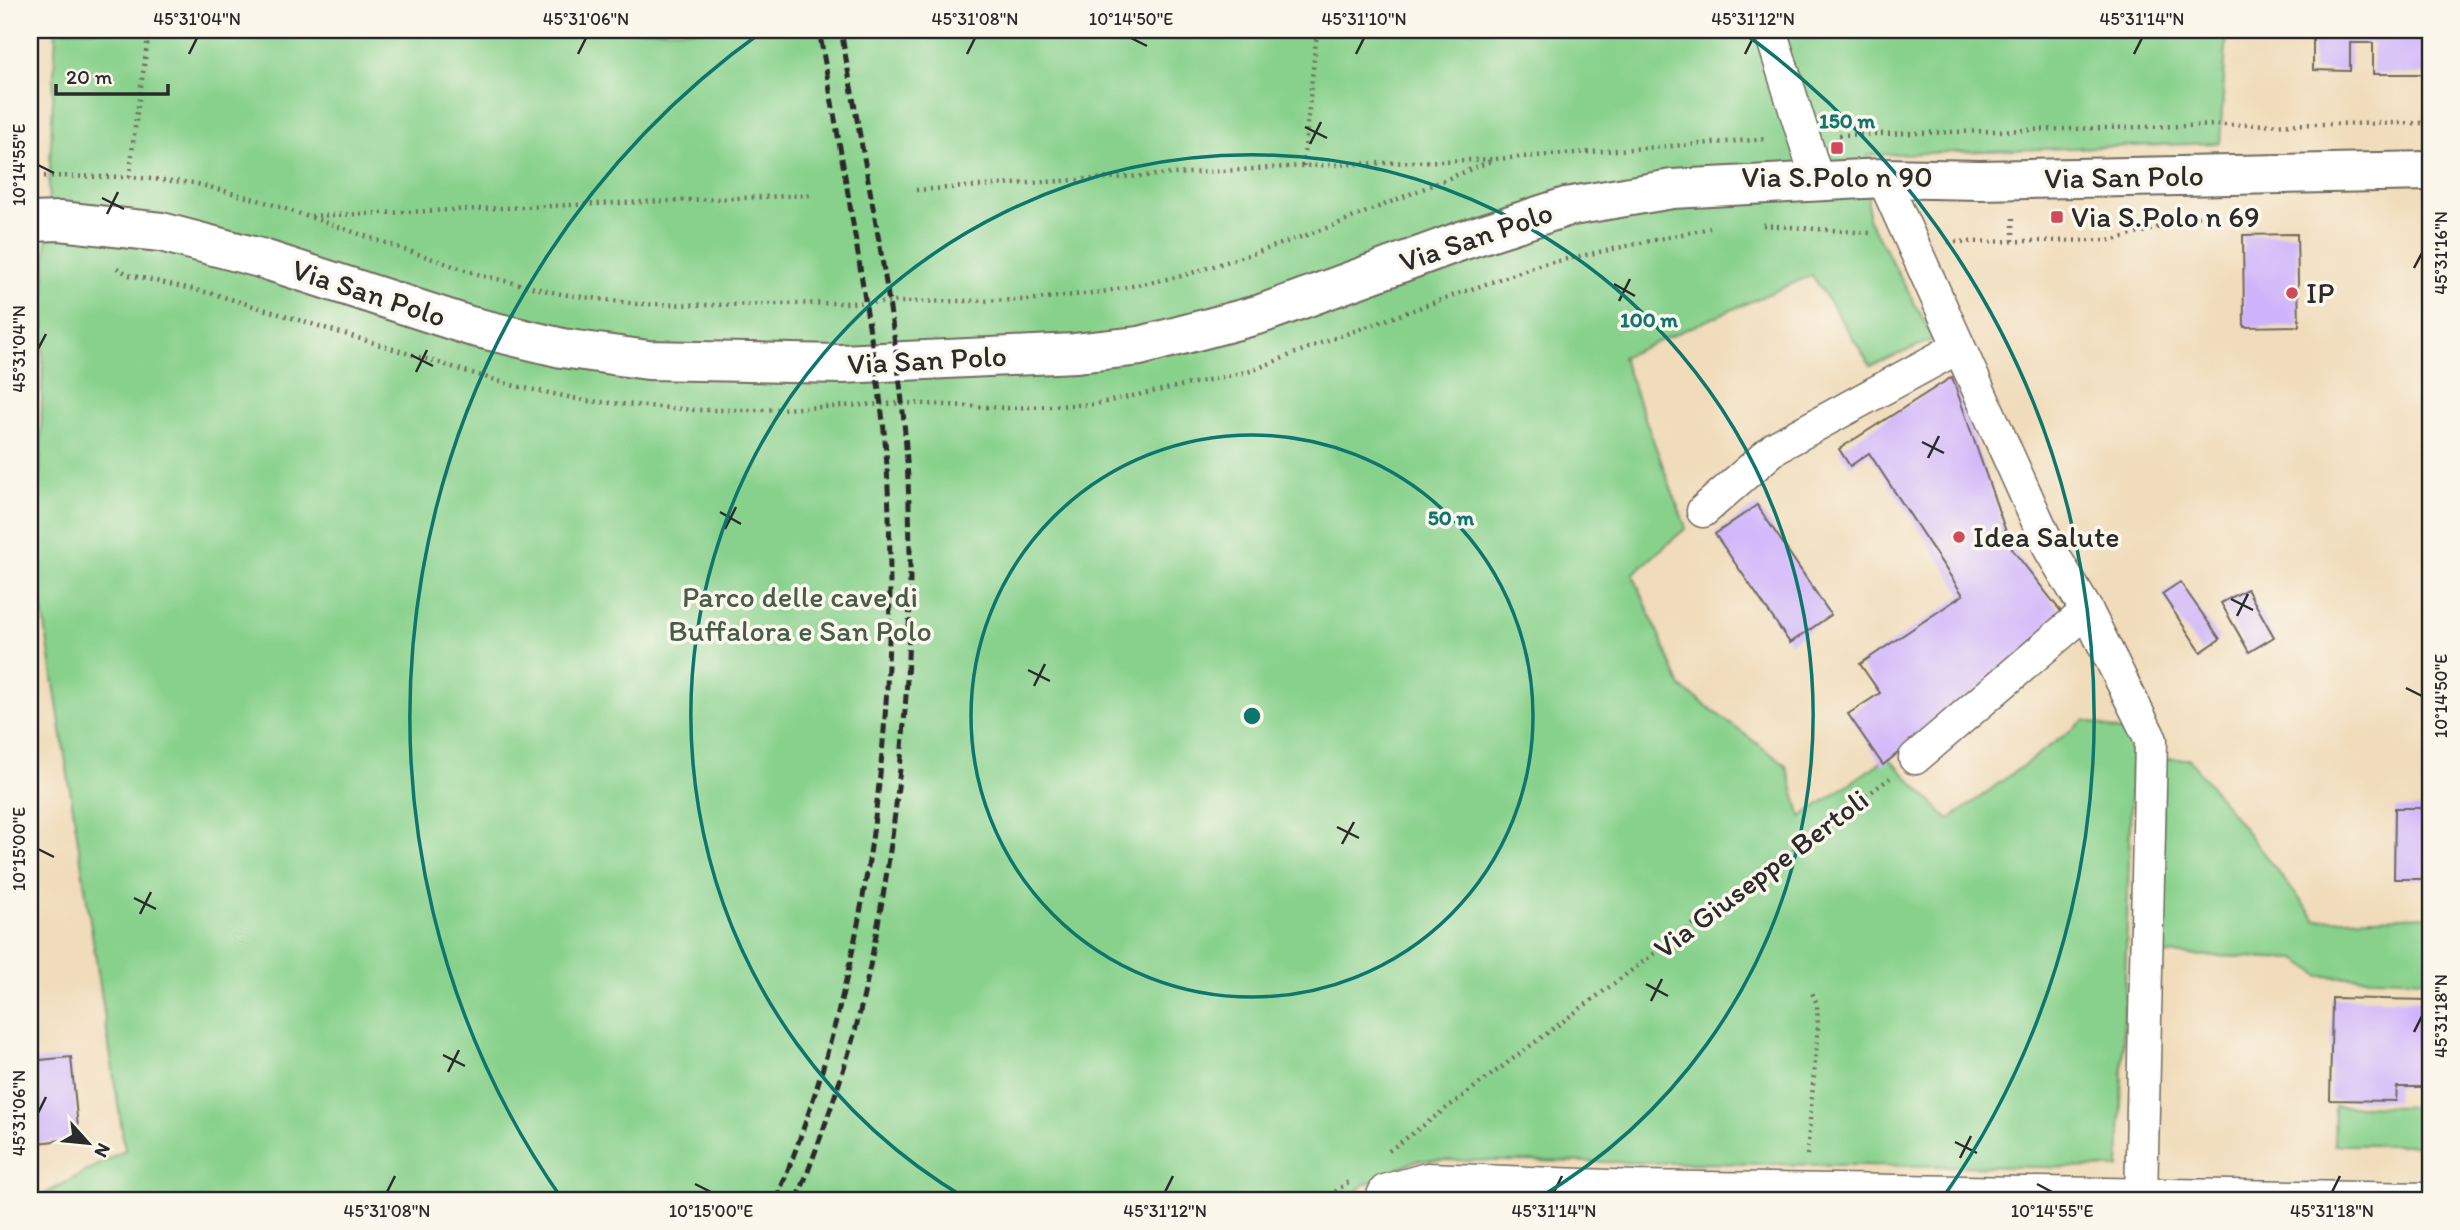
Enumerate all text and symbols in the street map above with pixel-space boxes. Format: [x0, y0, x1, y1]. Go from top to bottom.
text: 45°31'04"N [153, 8, 241, 30]
text: 45°31'06"N [543, 8, 629, 30]
text: 45°31'08"N [932, 8, 1018, 30]
text: 10°14'50"E [1089, 8, 1173, 30]
text: 45°31'10"N [1321, 8, 1407, 30]
text: 45°31'12"N [1711, 8, 1795, 30]
text: 45°31'14"N [2100, 8, 2184, 30]
scale bar [56, 52, 168, 96]
text: 20 m [66, 64, 113, 89]
text: 150 m [1819, 108, 1875, 133]
text: 10°14'55"E [8, 124, 30, 206]
marker: Via S.Polo n 90 [1829, 140, 1845, 156]
street label: Via San Polo [2044, 157, 2204, 196]
place label: Via S.Polo n 90 [1741, 158, 1933, 195]
street label: Via San Polo [1394, 193, 1557, 280]
place label: Via S.Polo n 69 [2071, 198, 2260, 235]
marker: Via S.Polo n 69 [2049, 209, 2065, 225]
text: 45°31'16"N [2430, 211, 2452, 295]
street label: Via San Polo [288, 250, 451, 335]
place label: IP [2306, 274, 2334, 311]
marker: IP [2284, 285, 2300, 301]
text: 45°31'04"N [8, 305, 30, 393]
text: 100 m [1620, 307, 1678, 332]
street label: Via San Polo [846, 337, 1008, 382]
text: 50 m [1428, 505, 1475, 530]
place label: Idea Salute [1973, 518, 2119, 555]
marker: Idea Salute [1951, 529, 1967, 545]
park label: Parco delle cave di Buffalora e San Polo [668, 578, 932, 649]
text: 10°14'50"E [2430, 654, 2452, 738]
centre of rings [1240, 704, 1264, 728]
street label: Via Giuseppe Bertoli [1646, 781, 1875, 966]
text: 10°15'00"E [8, 807, 30, 891]
text: 45°31'18"N [2430, 974, 2452, 1058]
text: 45°31'06"N [8, 1070, 30, 1156]
north arrow [52, 1108, 122, 1178]
text: N [90, 1140, 116, 1161]
text: 45°31'08"N [344, 1200, 430, 1222]
text: 10°15'00"E [669, 1200, 753, 1222]
text: 45°31'12"N [1123, 1200, 1207, 1222]
text: 45°31'14"N [1512, 1200, 1596, 1222]
text: 10°14'55"E [2011, 1200, 2093, 1222]
text: 45°31'18"N [2290, 1200, 2374, 1222]

